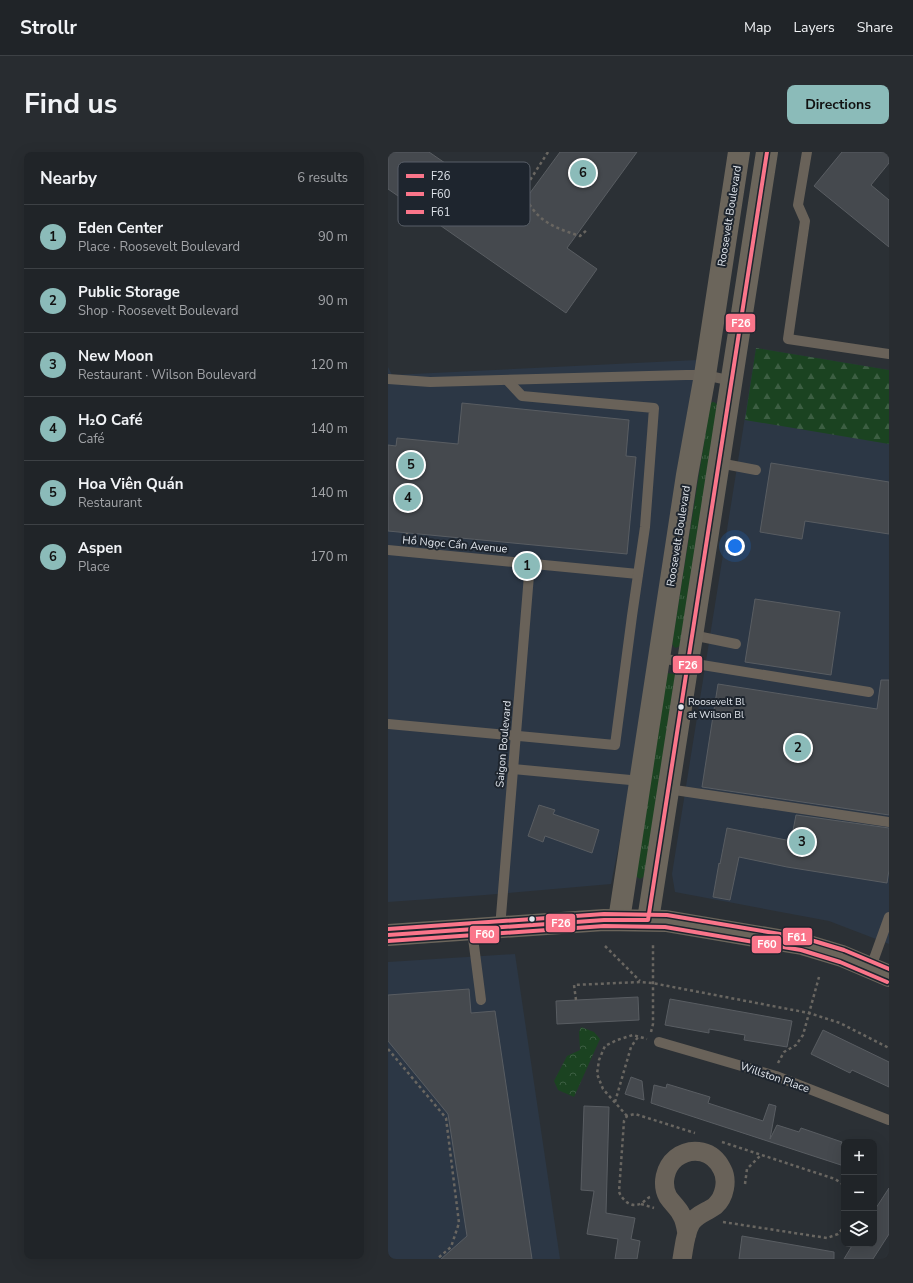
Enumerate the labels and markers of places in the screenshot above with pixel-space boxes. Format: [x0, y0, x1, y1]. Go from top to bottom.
pin: 6 [570, 158, 596, 188]
pin: 5 [398, 450, 424, 480]
pin: 4 [395, 483, 421, 513]
pin: 1 [514, 551, 540, 581]
place label: Roosevelt Bl at Wilson Bl [688, 695, 745, 722]
marker: Roosevelt Bl at Wilson Bl [676, 702, 686, 712]
pin: 2 [785, 733, 811, 763]
pin: 3 [789, 827, 815, 857]
unlabelled marker [527, 914, 537, 924]

